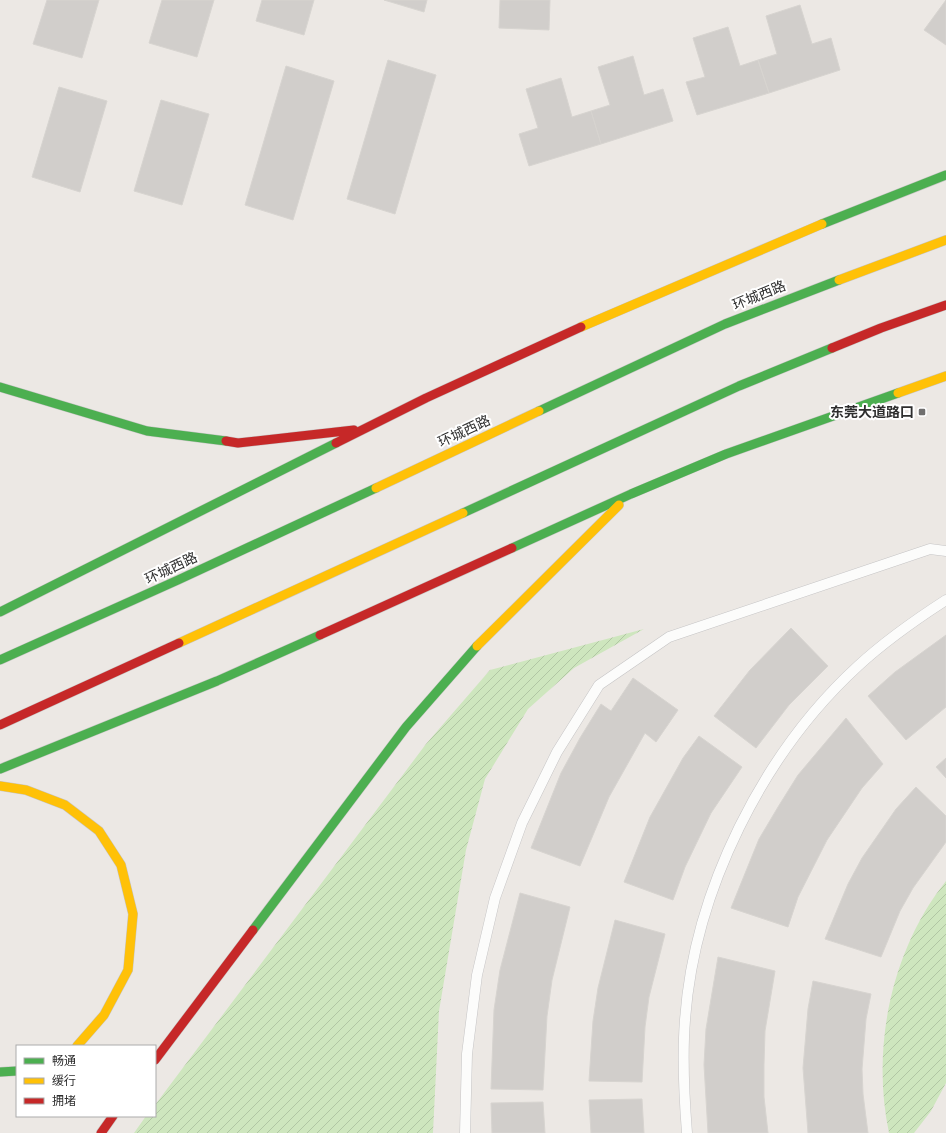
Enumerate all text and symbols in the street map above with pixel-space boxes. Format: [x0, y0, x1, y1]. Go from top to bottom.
street label: 环城西路 [730, 276, 788, 313]
place label: 东莞大道路口 [830, 403, 914, 420]
marker: 东莞大道路口 [917, 407, 927, 417]
street label: 环城西路 [435, 411, 493, 450]
street label: 环城西路 [142, 548, 200, 587]
legend [16, 1045, 156, 1117]
text: 畅通 [52, 1053, 76, 1067]
text: 缓行 [52, 1073, 76, 1087]
text: 拥堵 [52, 1093, 76, 1107]

